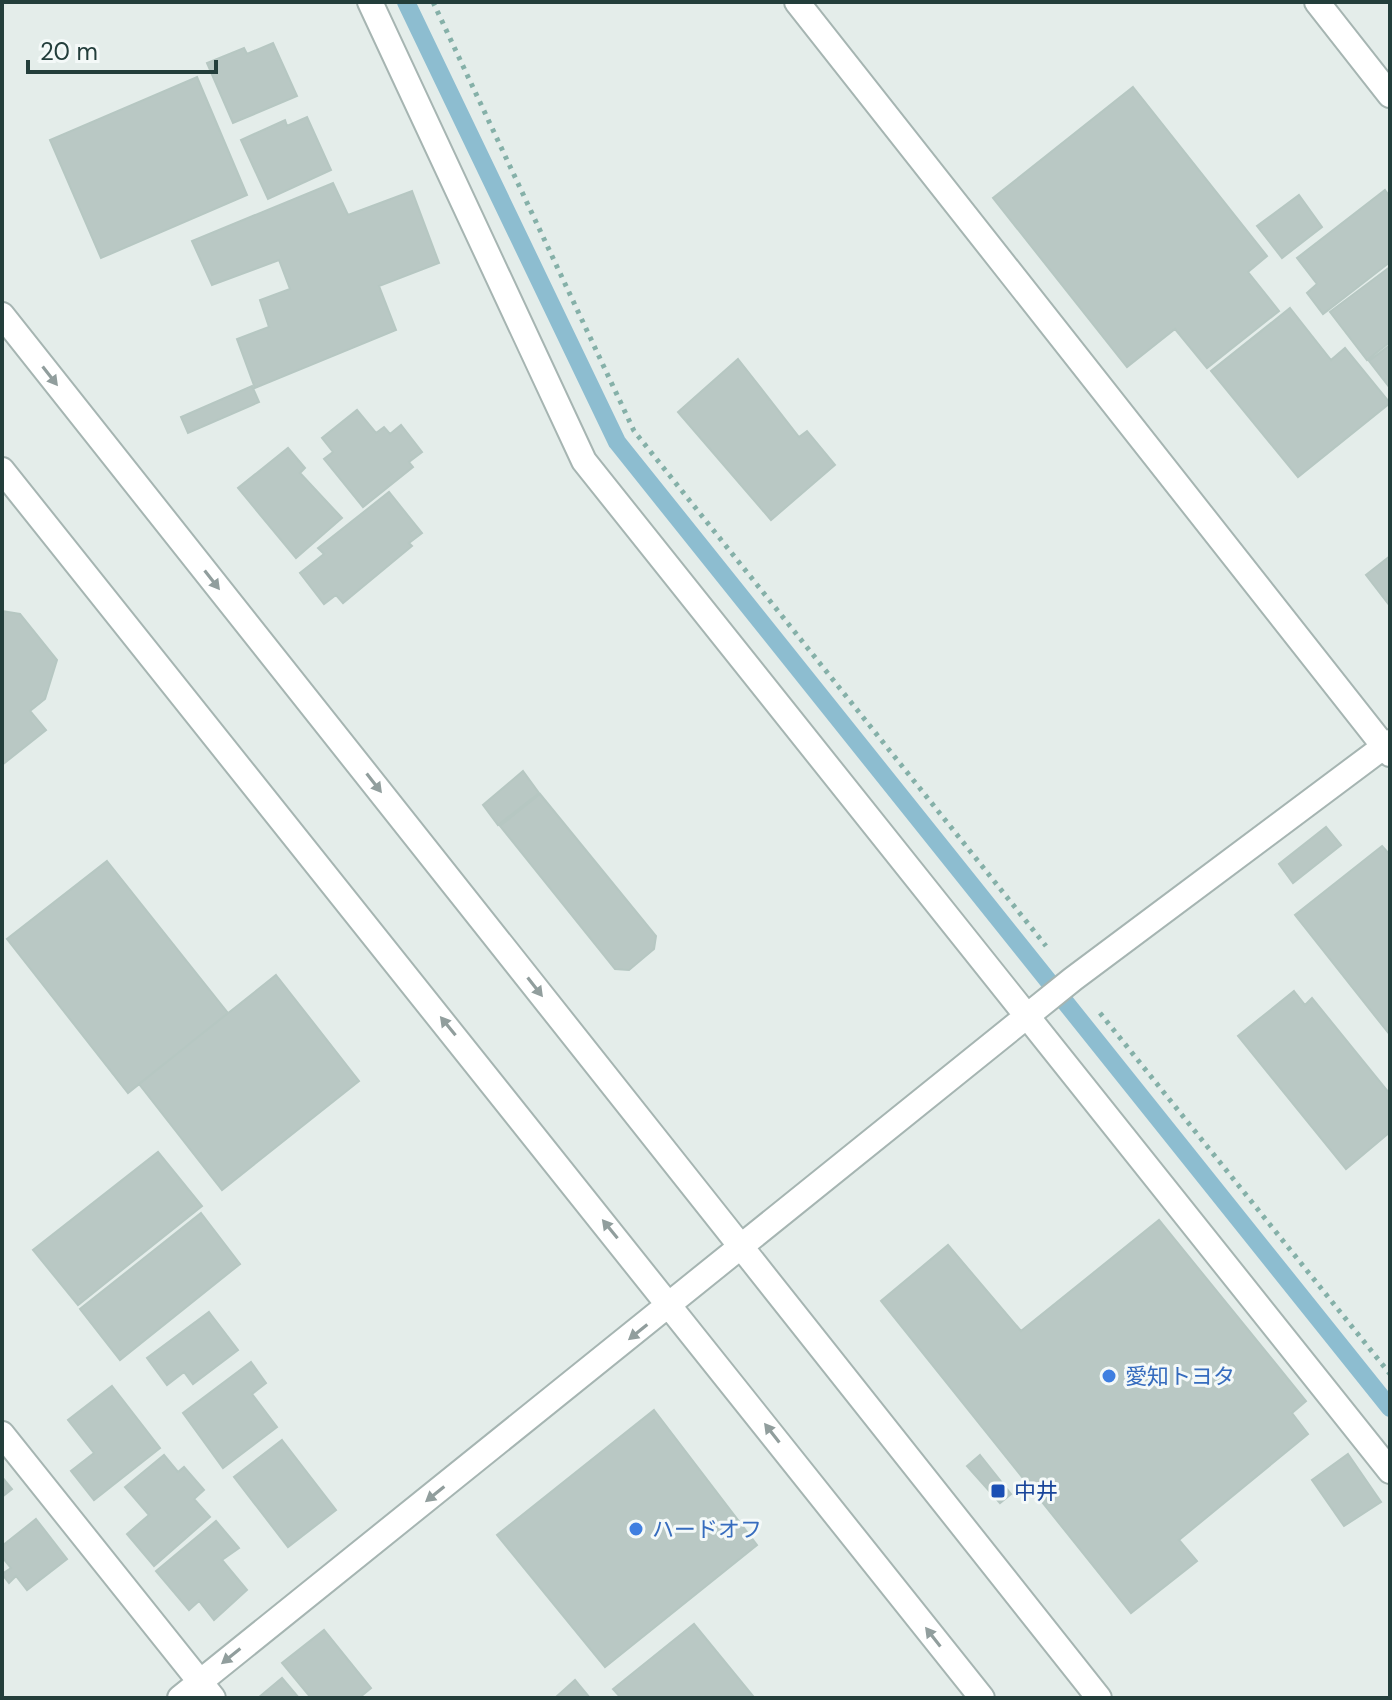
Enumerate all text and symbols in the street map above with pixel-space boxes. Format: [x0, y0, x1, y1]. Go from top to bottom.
scale bar [28, 24, 216, 74]
text: 20 m [40, 36, 98, 67]
one-way arrow [42, 366, 58, 386]
one-way arrow [203, 570, 220, 590]
one-way arrow [365, 773, 381, 793]
one-way arrow [527, 977, 543, 997]
one-way arrow [440, 1016, 457, 1036]
one-way arrow [603, 1219, 619, 1239]
one-way arrow [628, 1323, 648, 1340]
place label: 愛知トヨタ [1125, 1362, 1235, 1391]
marker: 愛知トヨタ [1100, 1367, 1118, 1385]
one-way arrow [764, 1423, 780, 1443]
place label: 中井 [1014, 1477, 1058, 1506]
marker: 中井 [989, 1482, 1007, 1500]
one-way arrow [425, 1485, 445, 1502]
place label: ハードオフ [652, 1515, 762, 1544]
marker: ハードオフ [627, 1520, 645, 1538]
one-way arrow [926, 1627, 942, 1647]
one-way arrow [221, 1648, 242, 1665]

